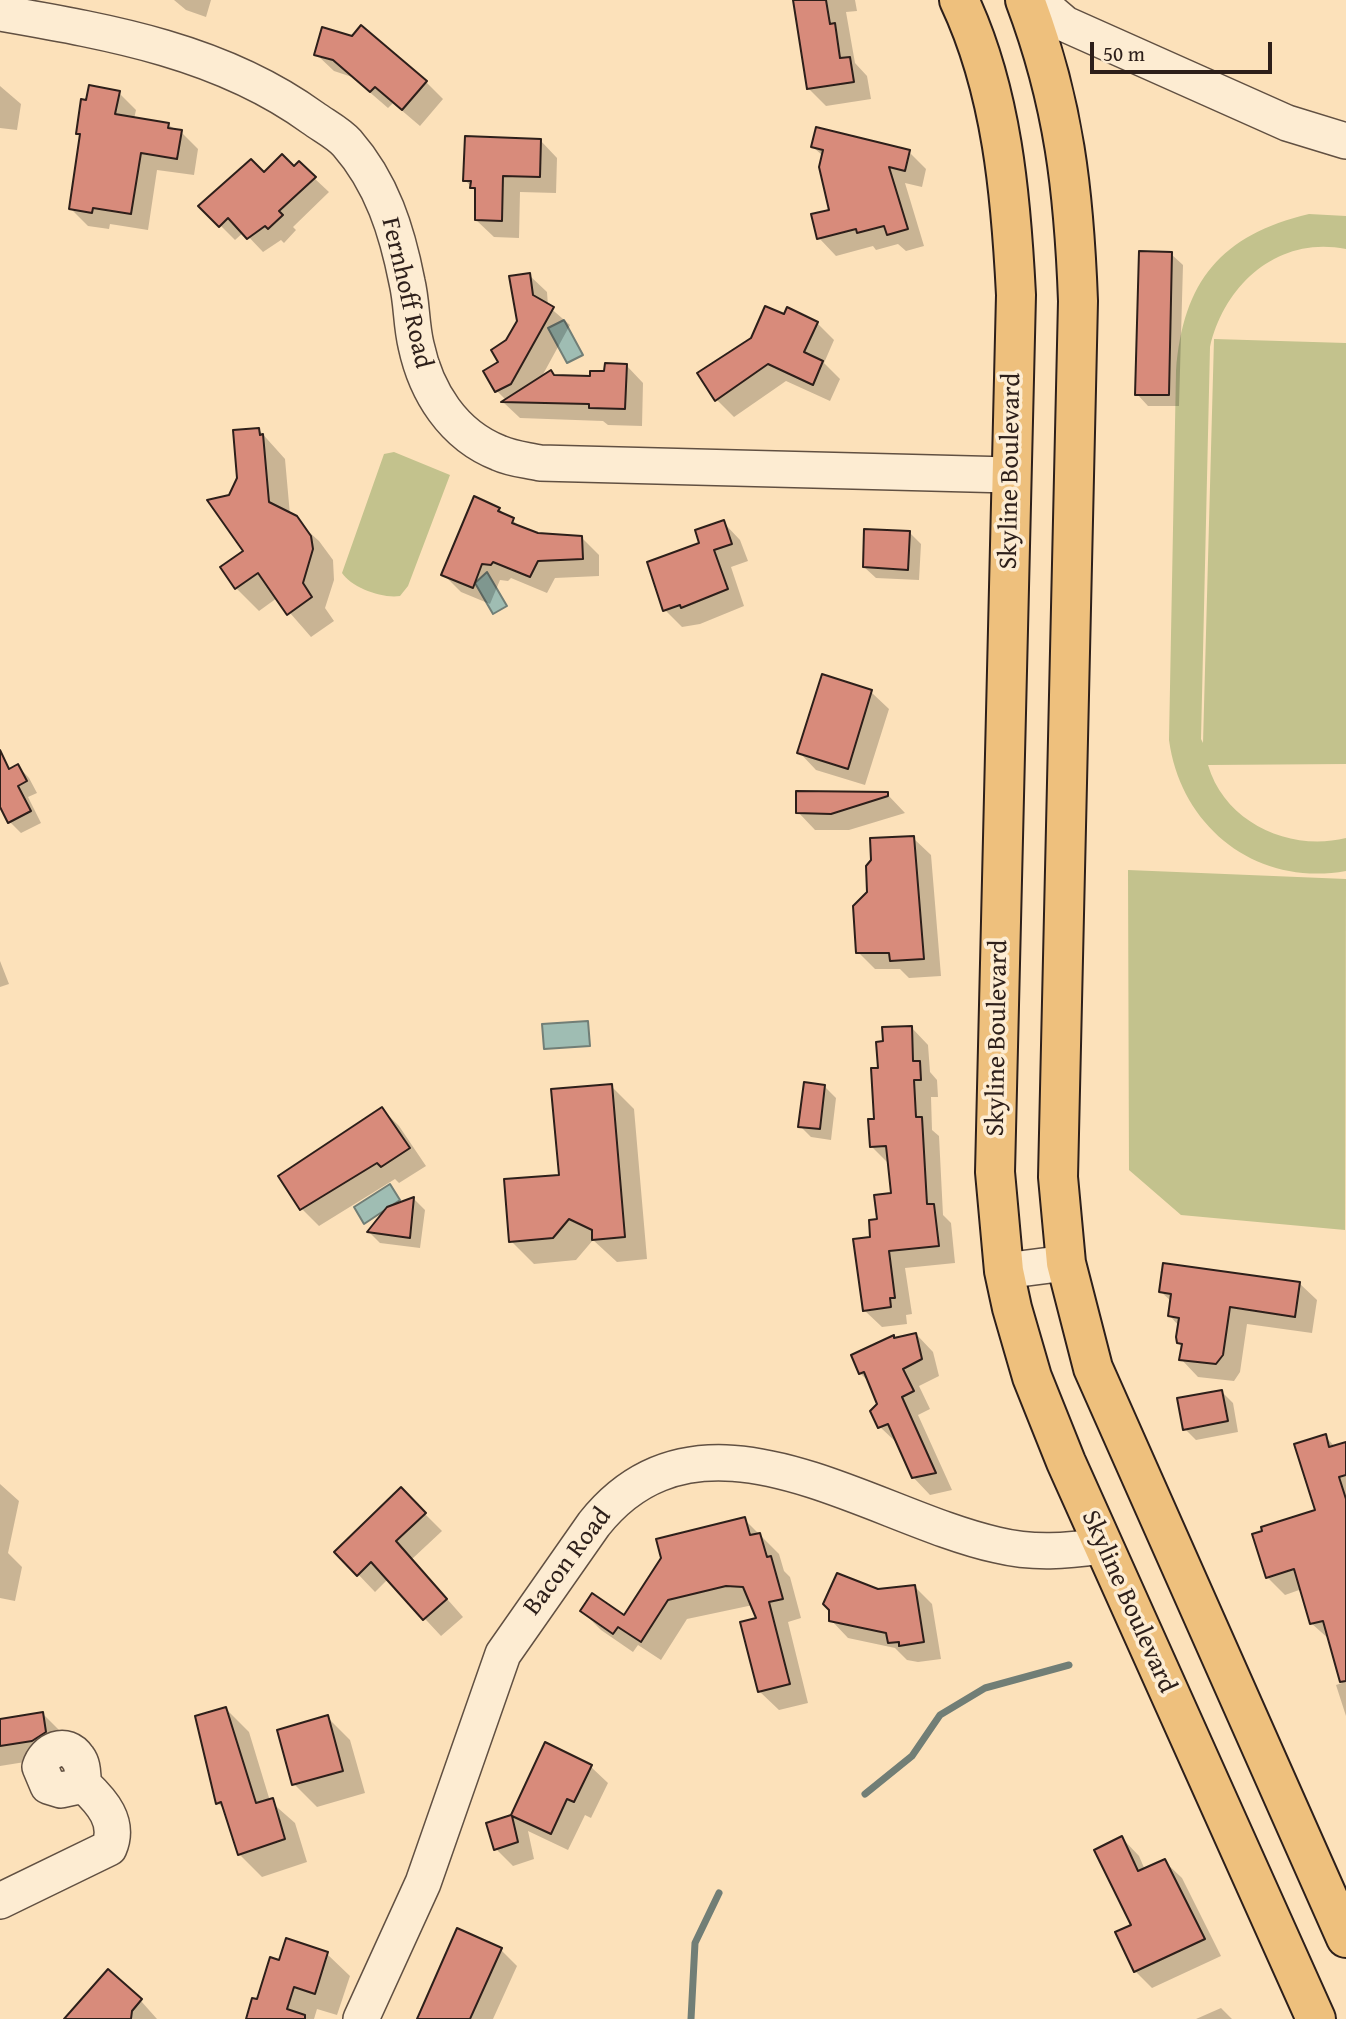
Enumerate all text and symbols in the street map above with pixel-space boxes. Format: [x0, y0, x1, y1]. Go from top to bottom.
scale bar [1094, 28, 1276, 72]
text: 50 m [1103, 38, 1145, 69]
street label: Fernhoff Road [373, 215, 439, 371]
street label: Skyline Boulevard [994, 372, 1028, 570]
street label: Skyline Boulevard [981, 939, 1015, 1137]
street label: Bacon Road [517, 1502, 619, 1622]
street label: Skyline Boulevard [1074, 1506, 1182, 1698]

